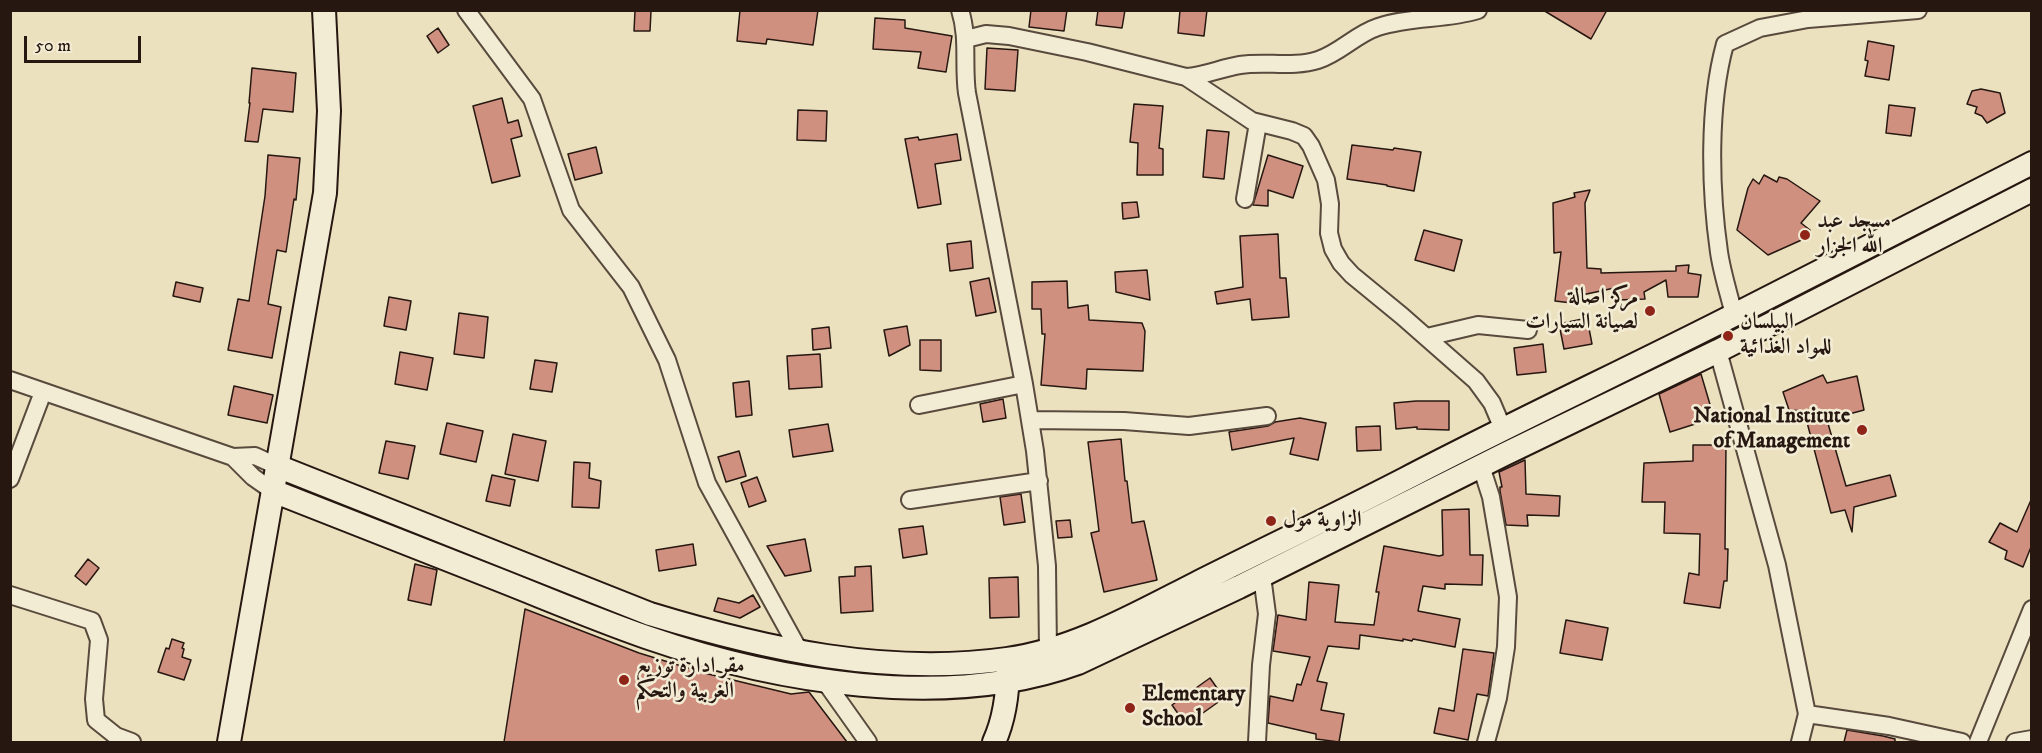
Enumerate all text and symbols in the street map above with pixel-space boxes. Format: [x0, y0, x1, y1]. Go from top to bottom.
scale bar [27, 24, 144, 62]
text: 50 m [35, 35, 71, 57]
place label: مسجد عبد الله الجزار [1817, 209, 1891, 260]
marker: مسجد عبد الله الجزار [1798, 228, 1812, 242]
place label: مركز اصالة لصيانة السيارات [1525, 285, 1638, 336]
marker: مركز اصالة لصيانة السيارات [1643, 304, 1657, 318]
place label: البيلسان للمواد الغذائية [1740, 310, 1831, 362]
marker: البيلسان للمواد الغذائية [1721, 329, 1735, 343]
place label: National Institute of Management [1693, 404, 1850, 456]
marker: National Institute of Management [1855, 423, 1869, 437]
place label: الزاوية مول [1283, 508, 1362, 534]
marker: الزاوية مول [1264, 514, 1278, 528]
place label: مقر ادارة توزيع الغربية والتحكم [636, 654, 744, 706]
marker: مقر ادارة توزيع الغربية والتحكم [617, 673, 631, 687]
place label: Elementary School [1142, 682, 1245, 734]
marker: Elementary School [1123, 701, 1137, 715]

